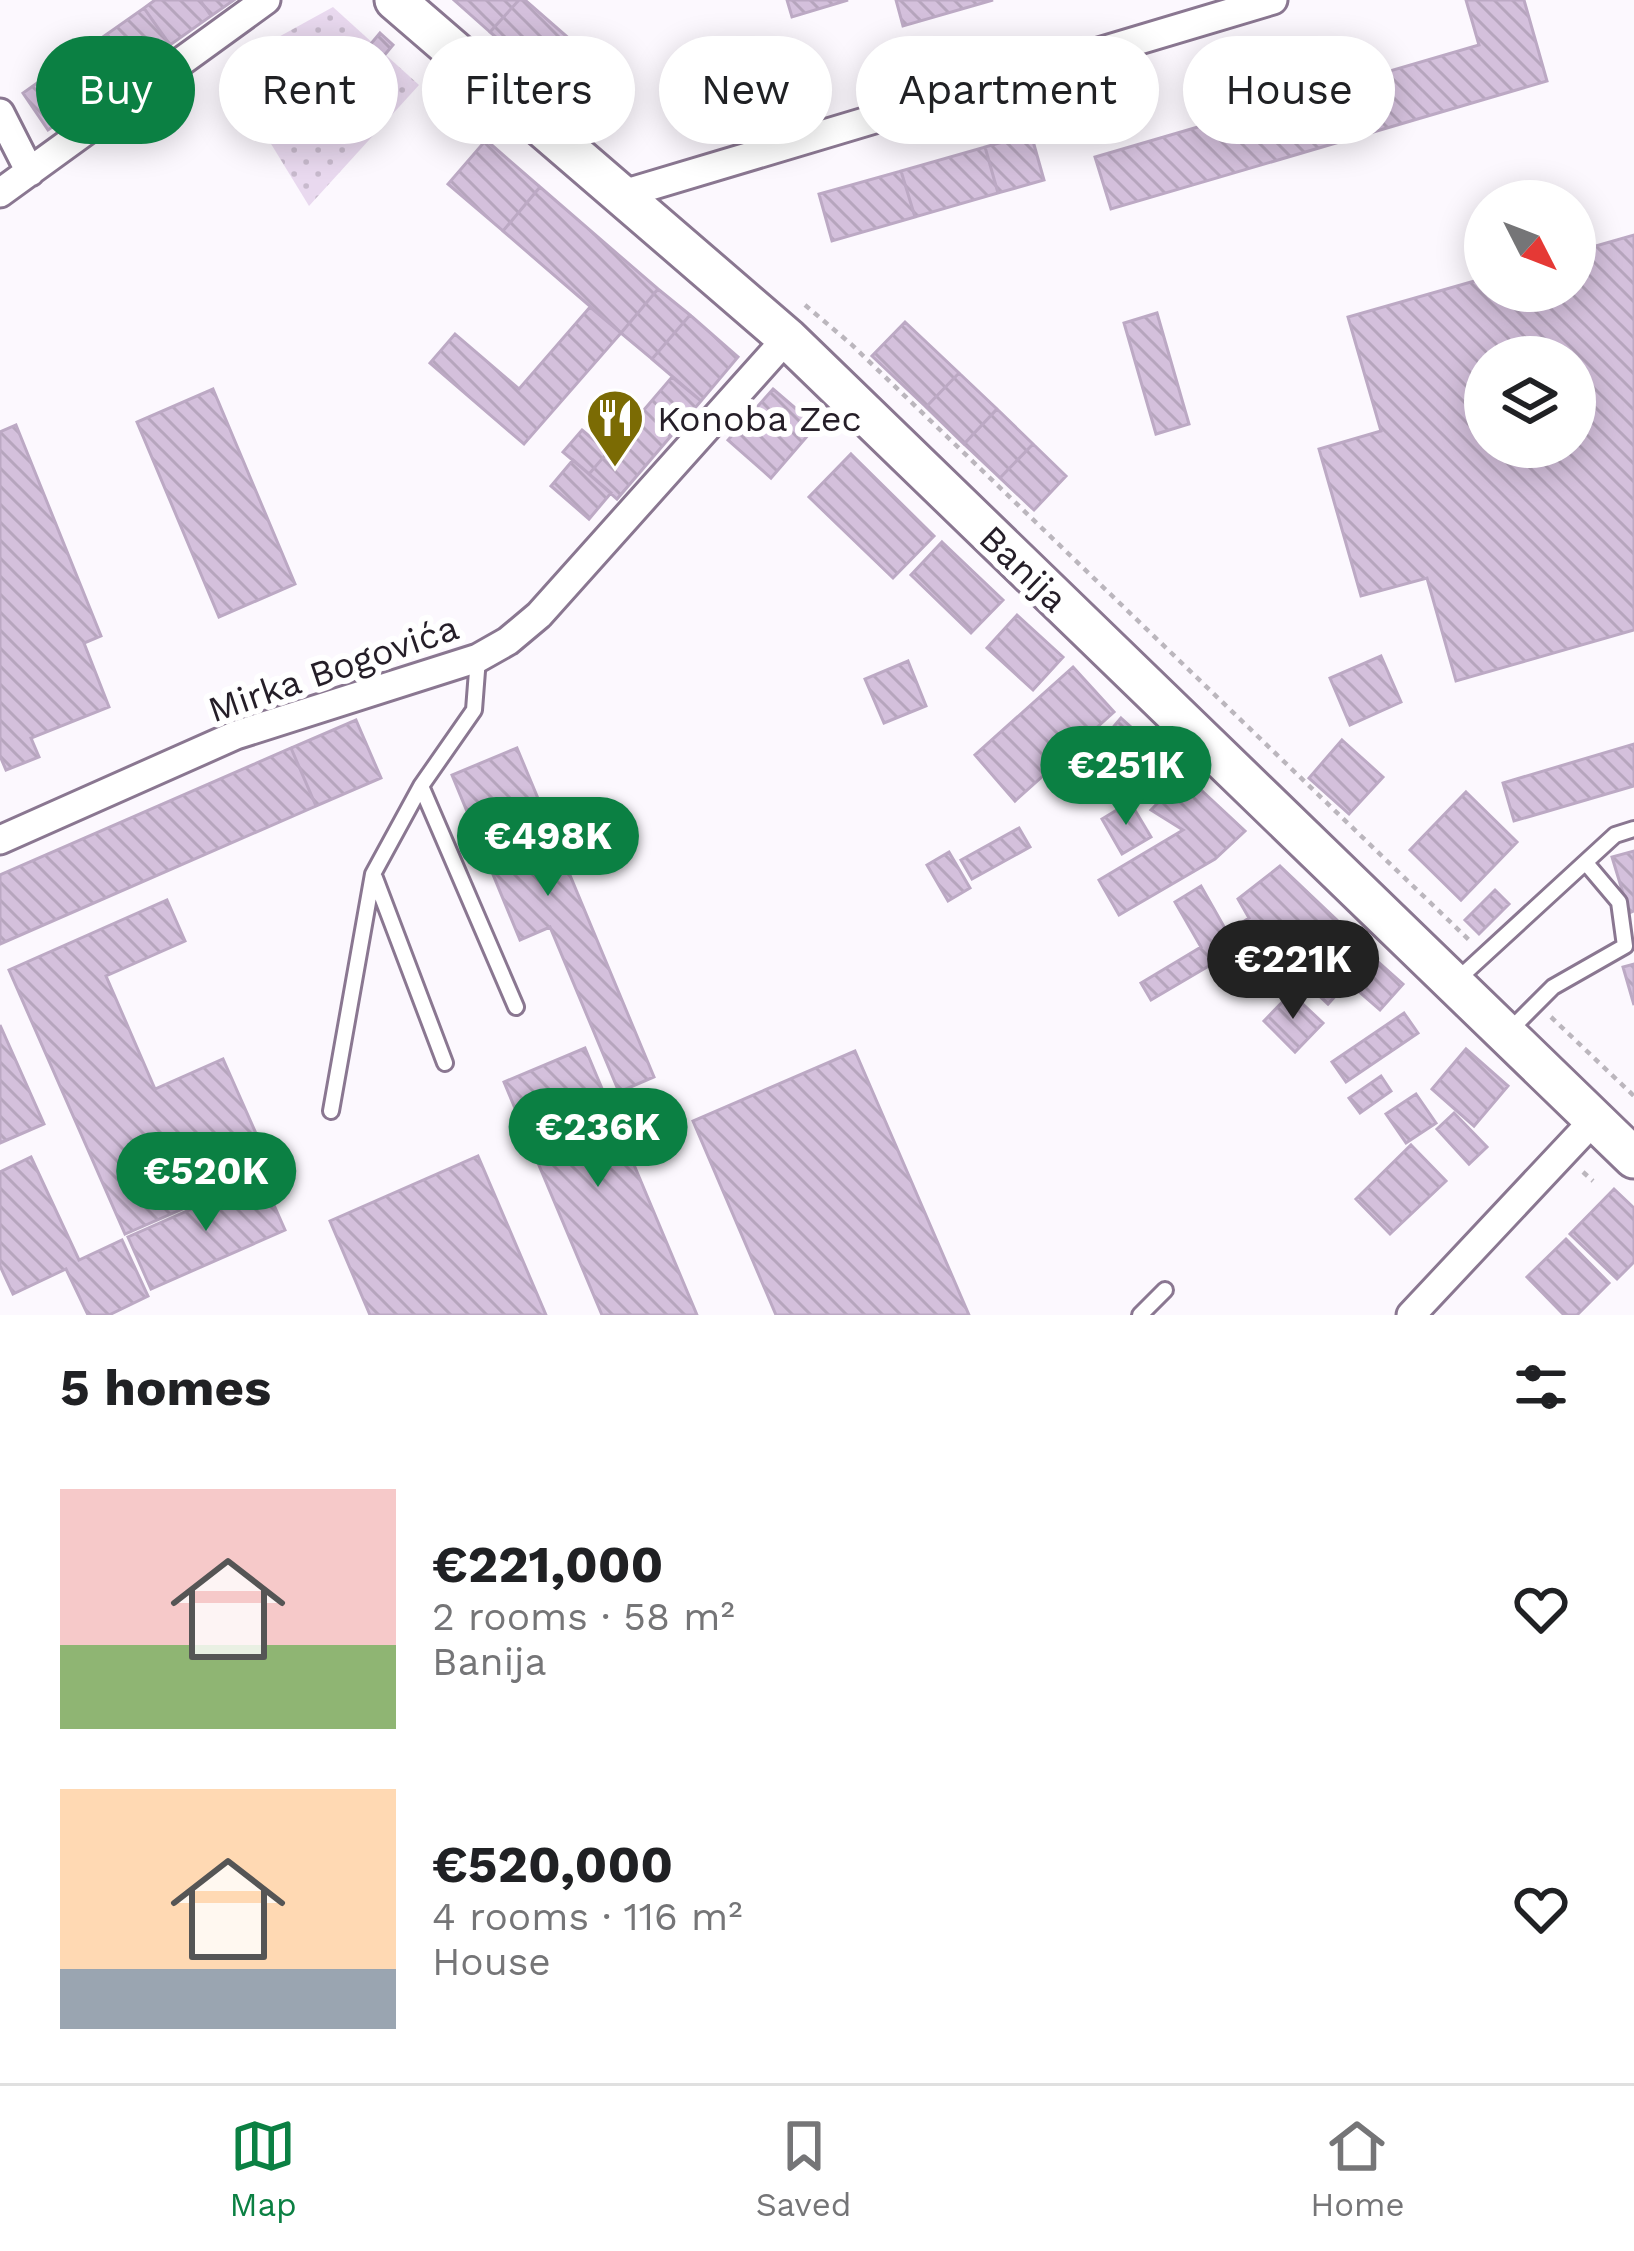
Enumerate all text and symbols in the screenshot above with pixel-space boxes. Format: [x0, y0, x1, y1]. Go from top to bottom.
chip: Buy [36, 36, 195, 144]
chip: Rent [219, 36, 398, 144]
chip: Filters [422, 36, 635, 144]
chip: New [659, 36, 832, 144]
chip: Apartment [856, 36, 1159, 144]
chip: House [1183, 36, 1395, 144]
north arrow [1464, 180, 1596, 312]
map controls [1464, 180, 1596, 468]
button: layers [1464, 336, 1596, 468]
restaurant icon: Konoba Zec [584, 387, 646, 469]
place label: Konoba Zec [657, 398, 862, 440]
street label: Banija [971, 517, 1076, 621]
street label: Mirka Bogovića [203, 607, 464, 731]
pin: €251K [1042, 726, 1210, 828]
text: €251K [1067, 742, 1185, 787]
pin: €498K [464, 797, 632, 899]
text: €498K [484, 813, 612, 858]
pin: €221K [1209, 920, 1377, 1022]
text: €221K [1234, 936, 1352, 981]
pin: €236K [514, 1088, 682, 1190]
text: €236K [536, 1104, 660, 1149]
pin: €520K [122, 1132, 290, 1234]
text: €520K [143, 1148, 269, 1193]
icon: filters [1508, 1354, 1574, 1420]
text: 5 homes [60, 1358, 271, 1417]
text: €221,000 [432, 1535, 663, 1594]
icon: home [156, 1537, 300, 1681]
icon: heart [1508, 1576, 1574, 1642]
text: 2 rooms · 58 m² [432, 1594, 735, 1639]
text: Banija [432, 1639, 547, 1684]
text: €520,000 [432, 1835, 673, 1894]
icon: home [156, 1837, 300, 1981]
icon: heart [1508, 1876, 1574, 1942]
text: 4 rooms · 116 m² [432, 1894, 742, 1939]
text: House [432, 1939, 551, 1984]
tab: Map [229, 2113, 297, 2224]
tab: Saved [756, 2113, 851, 2224]
tab: Home [1310, 2113, 1405, 2224]

